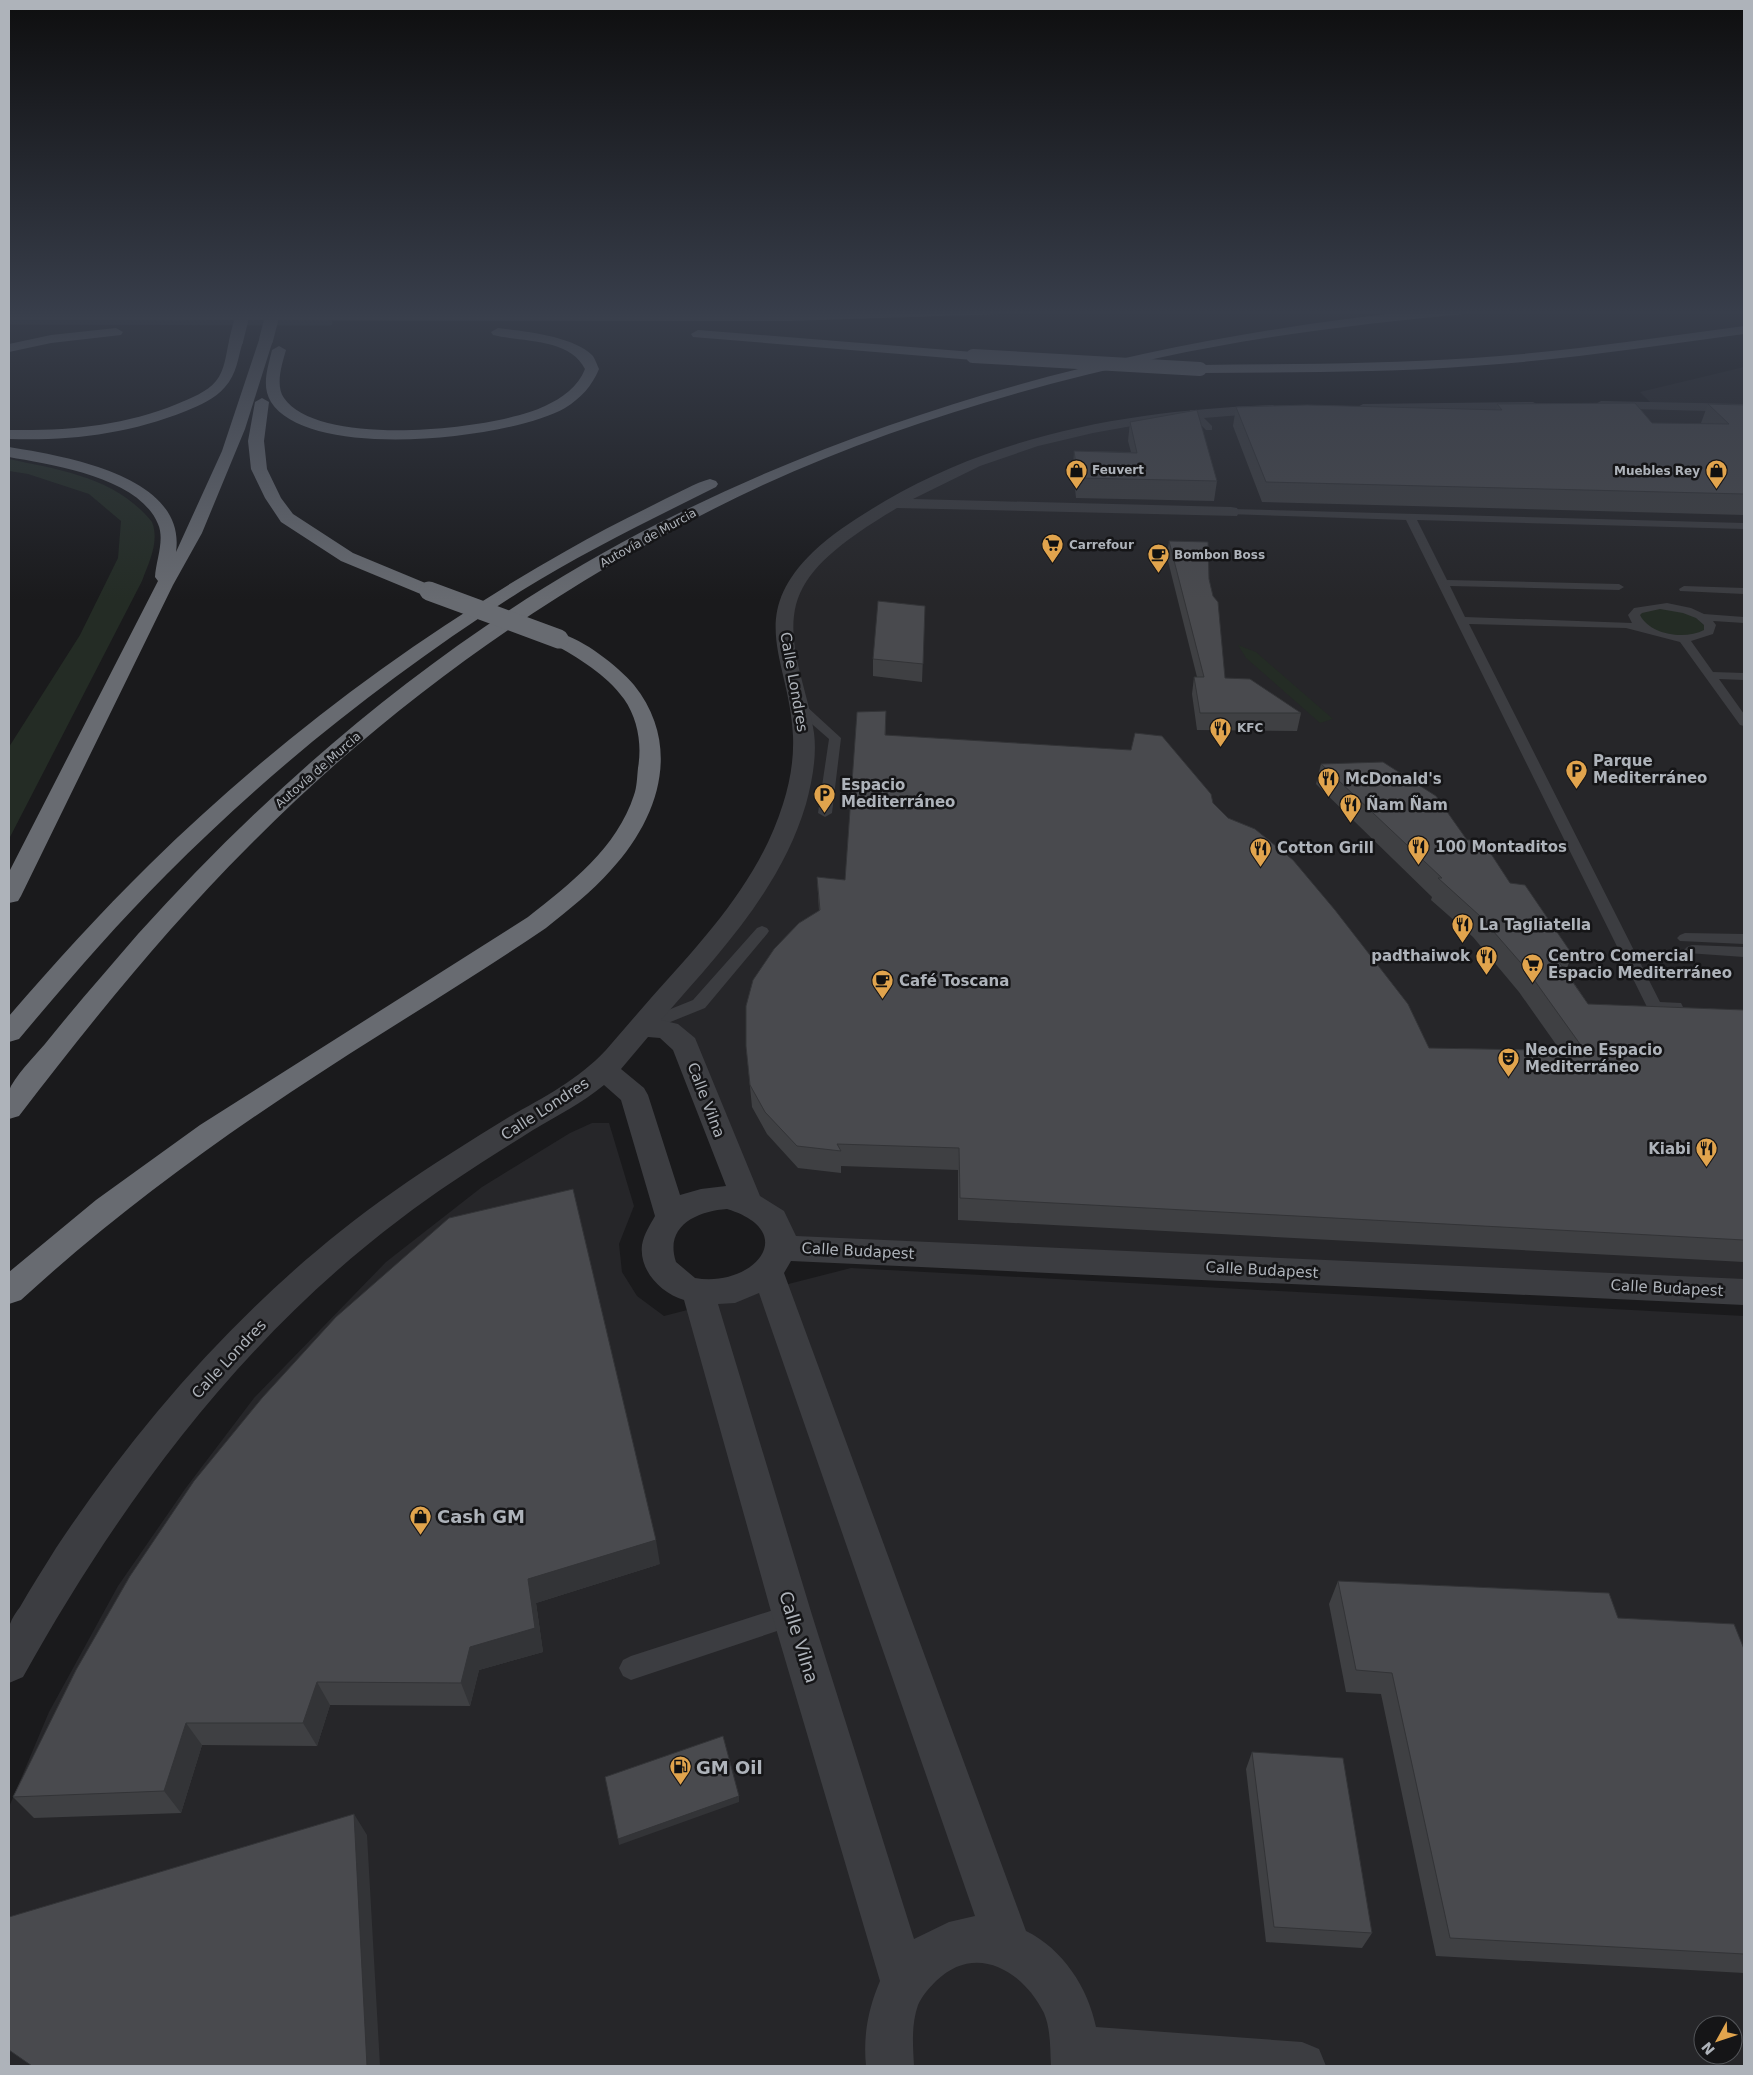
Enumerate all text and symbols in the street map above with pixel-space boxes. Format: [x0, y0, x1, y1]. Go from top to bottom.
shop icon: Feuvert [1064, 458, 1088, 489]
shop icon: Muebles Rey [1704, 459, 1728, 490]
place label: Feuvert [1092, 463, 1144, 477]
place label: Muebles Rey [1614, 464, 1700, 478]
street label: Autovía de Murcia [597, 506, 699, 570]
supermarket icon: Carrefour [1041, 533, 1065, 564]
place label: Carrefour [1069, 538, 1134, 552]
cafe icon: Bombon Boss [1146, 543, 1170, 574]
place label: Bombon Boss [1174, 548, 1265, 562]
street label: Calle Londres [776, 631, 812, 734]
restaurant icon: KFC [1209, 716, 1233, 747]
place label: KFC [1237, 721, 1263, 735]
street label: Autovía de Murcia [273, 729, 363, 811]
place label: Parque Mediterráneo [1593, 752, 1707, 787]
parking icon: Parque Mediterráneo [1565, 758, 1589, 789]
restaurant icon: McDonald's [1317, 767, 1341, 798]
place label: McDonald's [1345, 770, 1442, 788]
place label: Espacio Mediterráneo [841, 776, 955, 811]
parking icon: Espacio Mediterráneo [813, 782, 837, 813]
restaurant icon: Ñam Ñam [1338, 793, 1362, 824]
place label: Ñam Ñam [1366, 795, 1448, 814]
restaurant icon: 100 Montaditos [1407, 835, 1431, 866]
restaurant icon: Cotton Grill [1249, 836, 1273, 867]
place label: 100 Montaditos [1435, 838, 1567, 856]
place label: Cotton Grill [1277, 839, 1374, 857]
restaurant icon: La Tagliatella [1451, 913, 1475, 944]
place label: La Tagliatella [1479, 916, 1591, 934]
restaurant icon: padthaiwok [1474, 944, 1498, 975]
place label: padthaiwok [1371, 947, 1471, 965]
place label: Centro Comercial Espacio Mediterráneo [1548, 947, 1732, 982]
supermarket icon: Centro Comercial Espacio Mediterráneo [1520, 953, 1544, 984]
cafe icon: Café Toscana [871, 969, 895, 1000]
place label: Café Toscana [899, 972, 1009, 990]
place label: Neocine Espacio Mediterráneo [1525, 1041, 1663, 1076]
theatre icon: Neocine Espacio Mediterráneo [1497, 1047, 1521, 1078]
street label: Calle Vilna [683, 1060, 729, 1140]
street label: Calle Londres [498, 1074, 592, 1144]
restaurant icon: Kiabi [1695, 1137, 1719, 1168]
place label: Kiabi [1648, 1140, 1691, 1158]
street label: Calle Budapest [801, 1239, 915, 1263]
street label: Calle Budapest [1205, 1258, 1319, 1282]
street label: Calle Budapest [1610, 1276, 1724, 1300]
street label: Calle Londres [188, 1316, 270, 1402]
shop icon: Cash GM [409, 1504, 433, 1535]
place label: Cash GM [437, 1506, 525, 1527]
street label: Calle Vilna [775, 1589, 823, 1685]
fuel station icon: GM Oil [668, 1755, 692, 1786]
place label: GM Oil [696, 1757, 763, 1778]
north arrow [1693, 2015, 1743, 2065]
text: N [1698, 2039, 1718, 2058]

